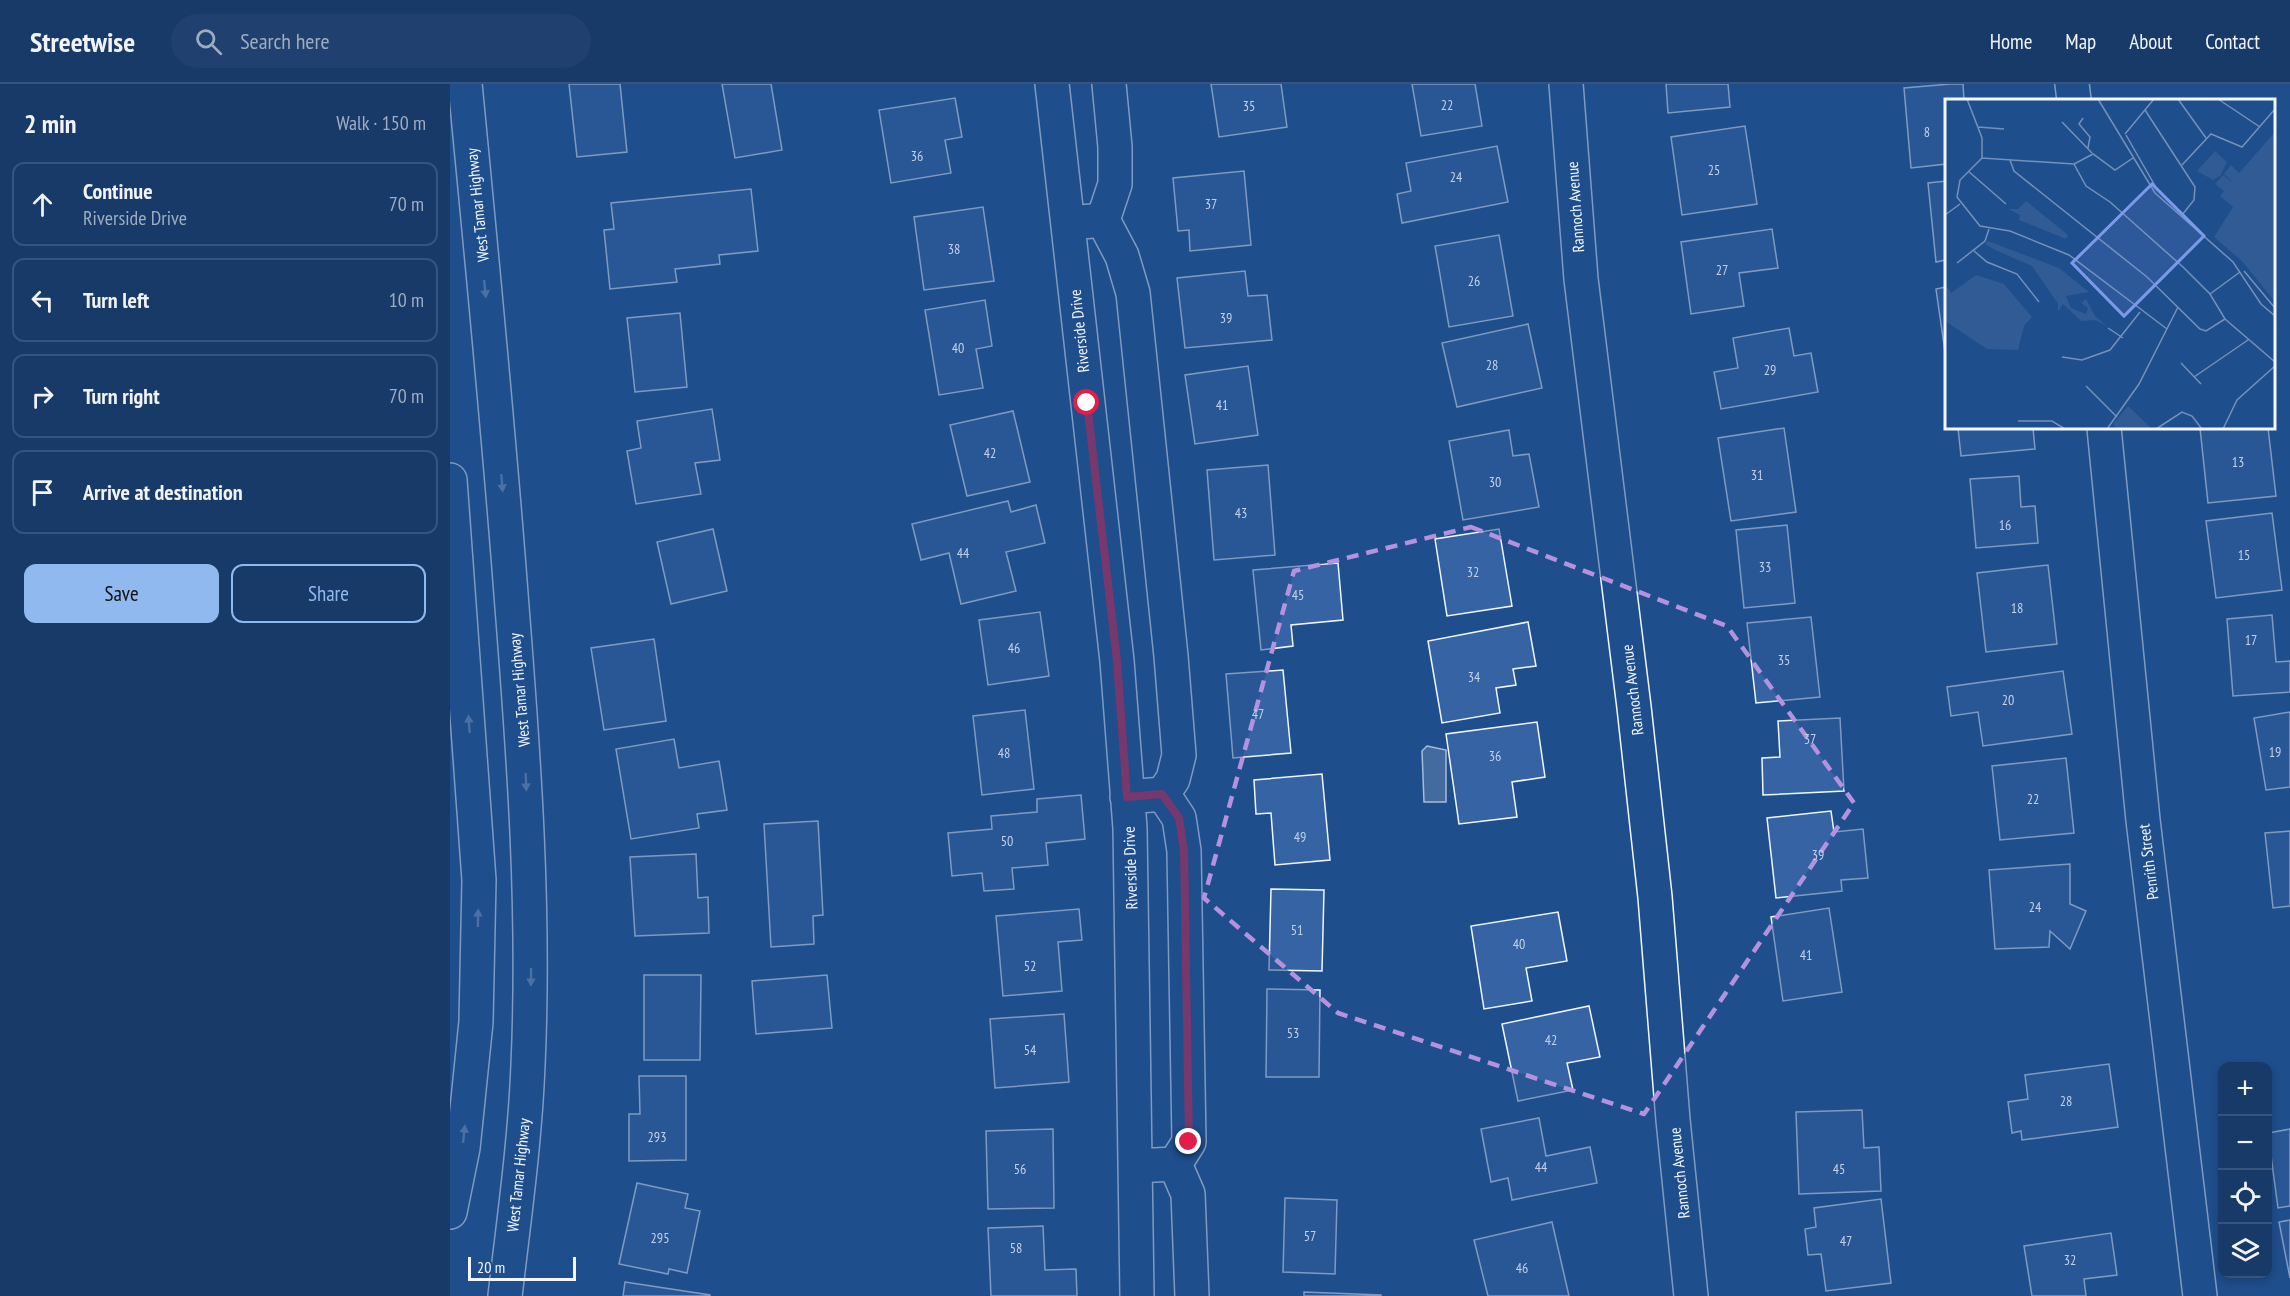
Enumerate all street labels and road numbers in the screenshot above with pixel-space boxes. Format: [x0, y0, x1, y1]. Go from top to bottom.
street label: West Tamar Highway [461, 147, 493, 263]
street label: Rannoch Avenue [1562, 161, 1588, 253]
street label: Riverside Drive [1065, 289, 1093, 373]
street label: West Tamar Highway [504, 632, 534, 748]
street label: Rannoch Avenue [1617, 644, 1647, 736]
street label: Penrith Street [2133, 822, 2163, 901]
street label: Riverside Drive [1119, 826, 1141, 910]
street label: West Tamar Highway [502, 1117, 534, 1233]
street label: Rannoch Avenue [1664, 1127, 1694, 1219]

